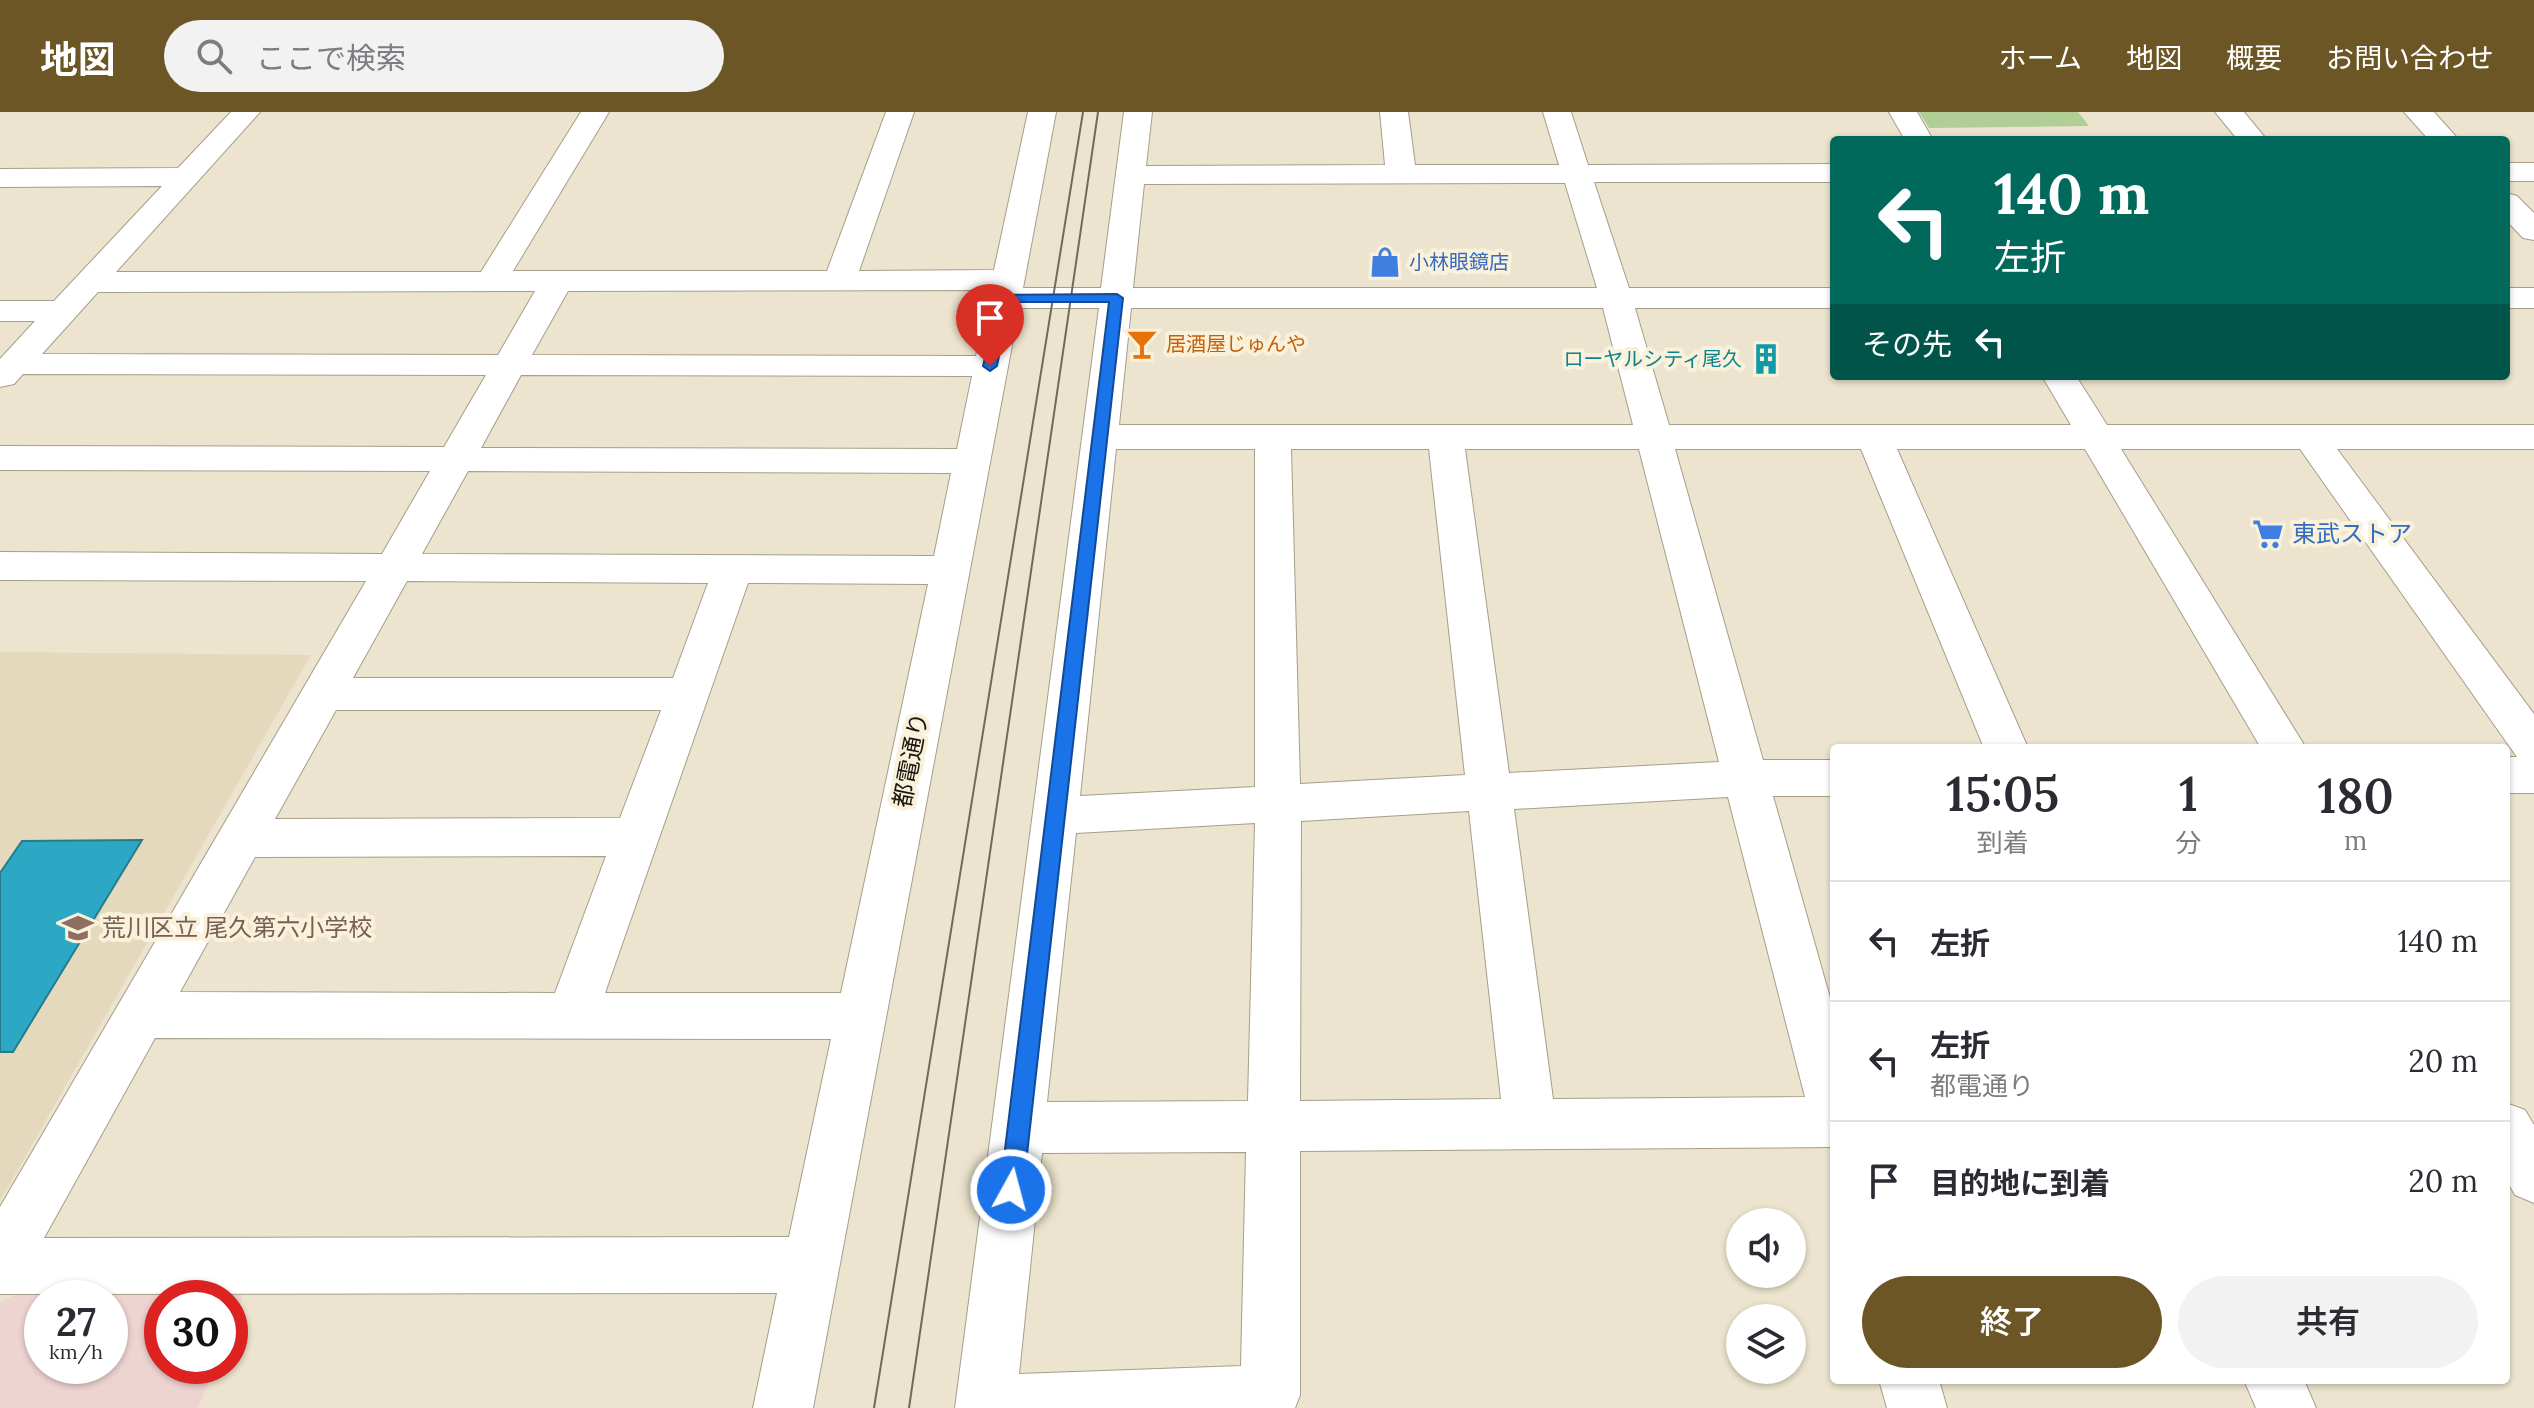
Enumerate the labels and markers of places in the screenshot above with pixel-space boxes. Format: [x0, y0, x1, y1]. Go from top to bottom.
shop icon: 小林眼鏡店 [1368, 245, 1402, 279]
place label: 小林眼鏡店 [1409, 249, 1509, 274]
pin [956, 284, 1024, 366]
bar icon: 居酒屋じゅんや [1125, 327, 1159, 361]
place label: 居酒屋じゅんや [1166, 331, 1306, 356]
building icon: ローヤルシティ尾久 [1749, 342, 1783, 376]
place label: ローヤルシティ尾久 [1563, 346, 1742, 371]
supermarket icon: 東武ストア [2251, 517, 2285, 551]
place label: 東武ストア [2292, 518, 2412, 549]
school or university icon: 荒川区立 尾久第六小学校 [61, 911, 95, 945]
place label: 荒川区立 尾久第六小学校 [102, 912, 372, 943]

